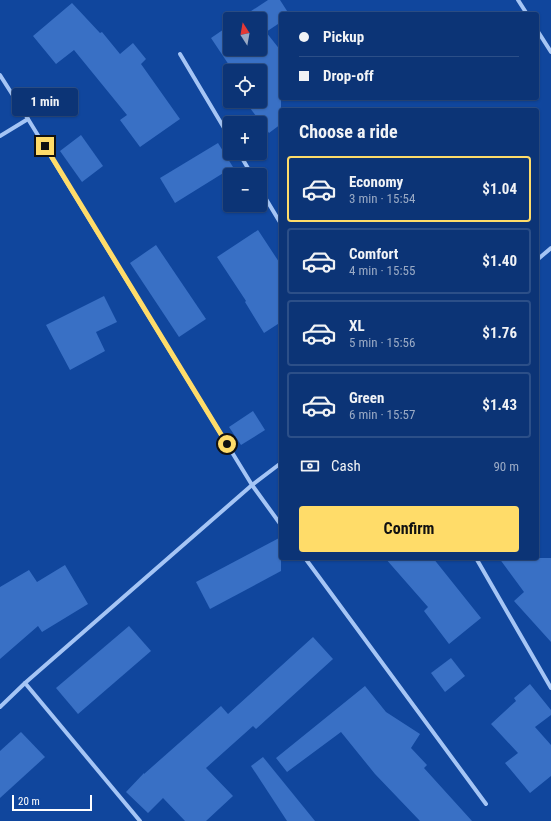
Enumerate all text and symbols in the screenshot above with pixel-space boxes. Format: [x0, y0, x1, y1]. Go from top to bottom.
north arrow [223, 12, 267, 56]
map controls [223, 12, 267, 212]
text: Pickup [323, 28, 364, 46]
button: locate [223, 64, 267, 108]
text: Drop-off [323, 67, 374, 85]
callout: 1 min [12, 88, 78, 116]
text: 1 min [31, 94, 59, 109]
button: + [223, 116, 267, 160]
text: Choose a ride [299, 121, 398, 142]
route end [36, 137, 54, 155]
button: − [223, 168, 267, 212]
icon: car [301, 171, 337, 207]
text: Economy [349, 173, 403, 191]
text: $1.04 [482, 180, 517, 198]
text: 3 min · 15:54 [349, 191, 415, 206]
icon: car [301, 243, 337, 279]
text: Comfort [349, 245, 398, 263]
text: $1.40 [482, 252, 517, 270]
text: 4 min · 15:55 [349, 263, 415, 278]
icon: car [301, 315, 337, 351]
text: XL [349, 317, 365, 335]
text: $1.76 [482, 324, 517, 342]
text: 5 min · 15:56 [349, 335, 415, 350]
icon: car [301, 387, 337, 423]
text: Green [349, 389, 384, 407]
text: $1.43 [482, 396, 517, 414]
text: 6 min · 15:57 [349, 407, 415, 422]
route start [218, 435, 236, 453]
icon: cash [299, 455, 321, 477]
text: Cash [331, 457, 361, 475]
text: 90 m [493, 459, 519, 474]
button: Confirm [299, 506, 519, 552]
scale bar [12, 793, 92, 812]
text: 20 m [18, 795, 40, 808]

